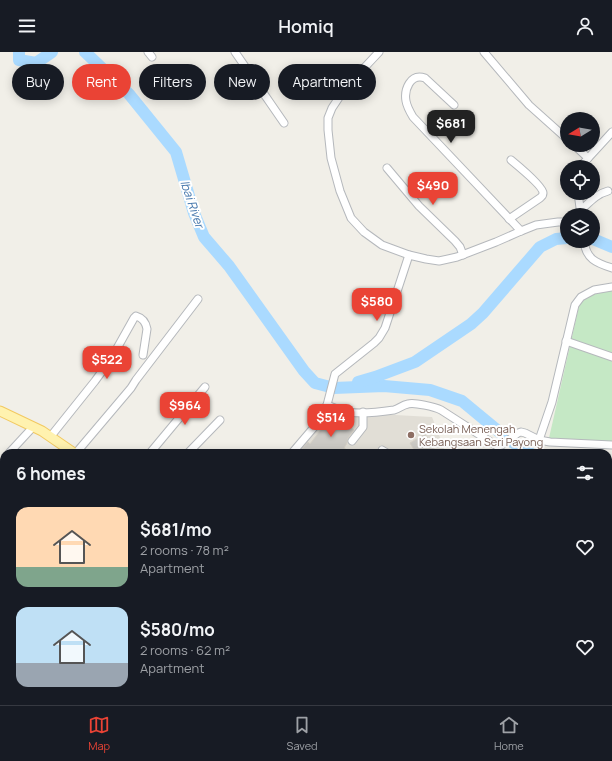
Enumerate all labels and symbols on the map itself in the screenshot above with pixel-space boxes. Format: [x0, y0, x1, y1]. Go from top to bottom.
pin: $681 [427, 110, 475, 144]
north arrow [560, 112, 600, 152]
pin: $490 [409, 172, 457, 206]
water label: Ibai River [176, 178, 209, 232]
pin: $580 [353, 288, 401, 322]
pin: $522 [83, 346, 131, 380]
pin: $964 [161, 392, 209, 426]
pin: $514 [307, 404, 355, 438]
place label: Sekolah Menengah Kebangsaan Seri Payong [419, 421, 543, 449]
marker: Sekolah Menengah Kebangsaan Seri Payong [406, 430, 416, 440]

